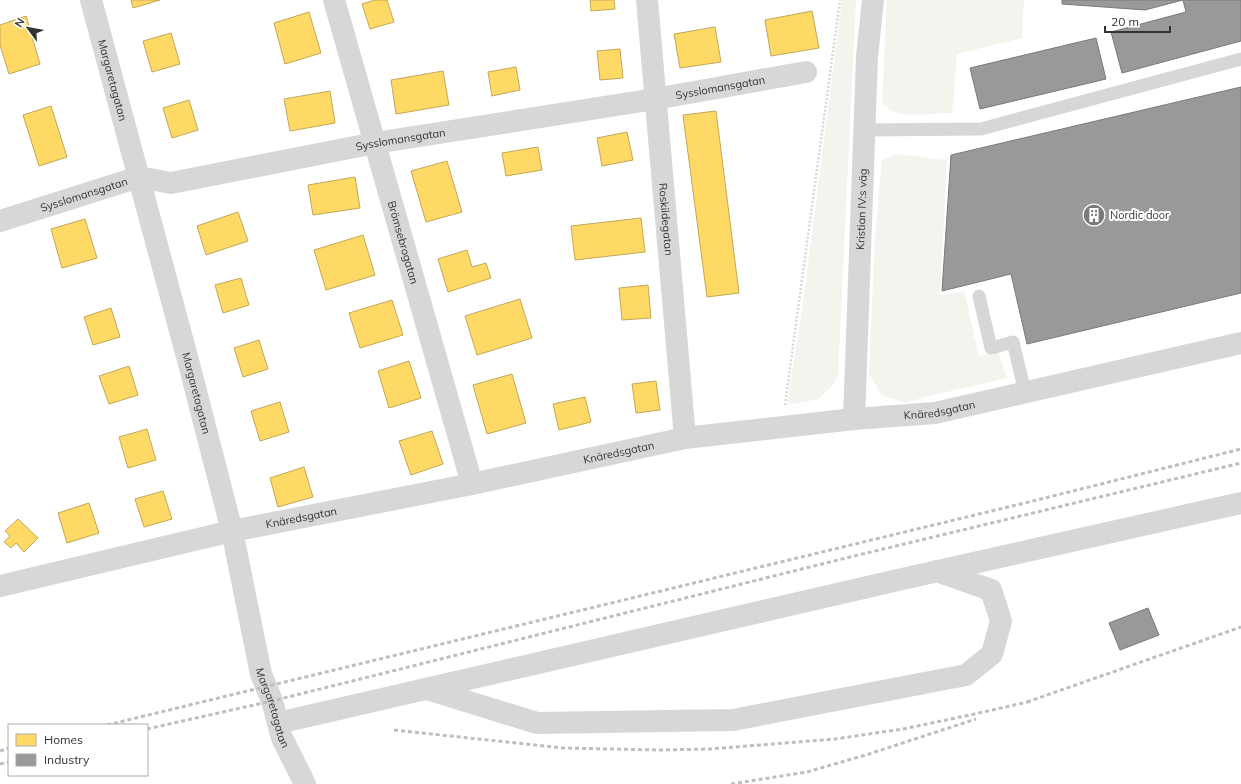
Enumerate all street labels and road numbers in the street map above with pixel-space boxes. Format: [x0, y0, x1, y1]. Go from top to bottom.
street label: Margaretagatan [95, 38, 130, 122]
street label: Sysslomansgatan [674, 72, 766, 102]
street label: Sysslomansgatan [354, 125, 446, 154]
street label: Kristian IV:s väg [853, 168, 870, 250]
street label: Sysslomansgatan [39, 174, 129, 215]
street label: Roskildegatan [656, 182, 676, 256]
street label: Brömsebrogatan [385, 199, 422, 286]
street label: Margaretagatan [179, 351, 214, 435]
street label: Knäredsgatan [903, 397, 976, 422]
street label: Knäredsgatan [582, 438, 655, 467]
street label: Knäredsgatan [264, 504, 338, 531]
street label: Margaretagatan [253, 667, 293, 750]

